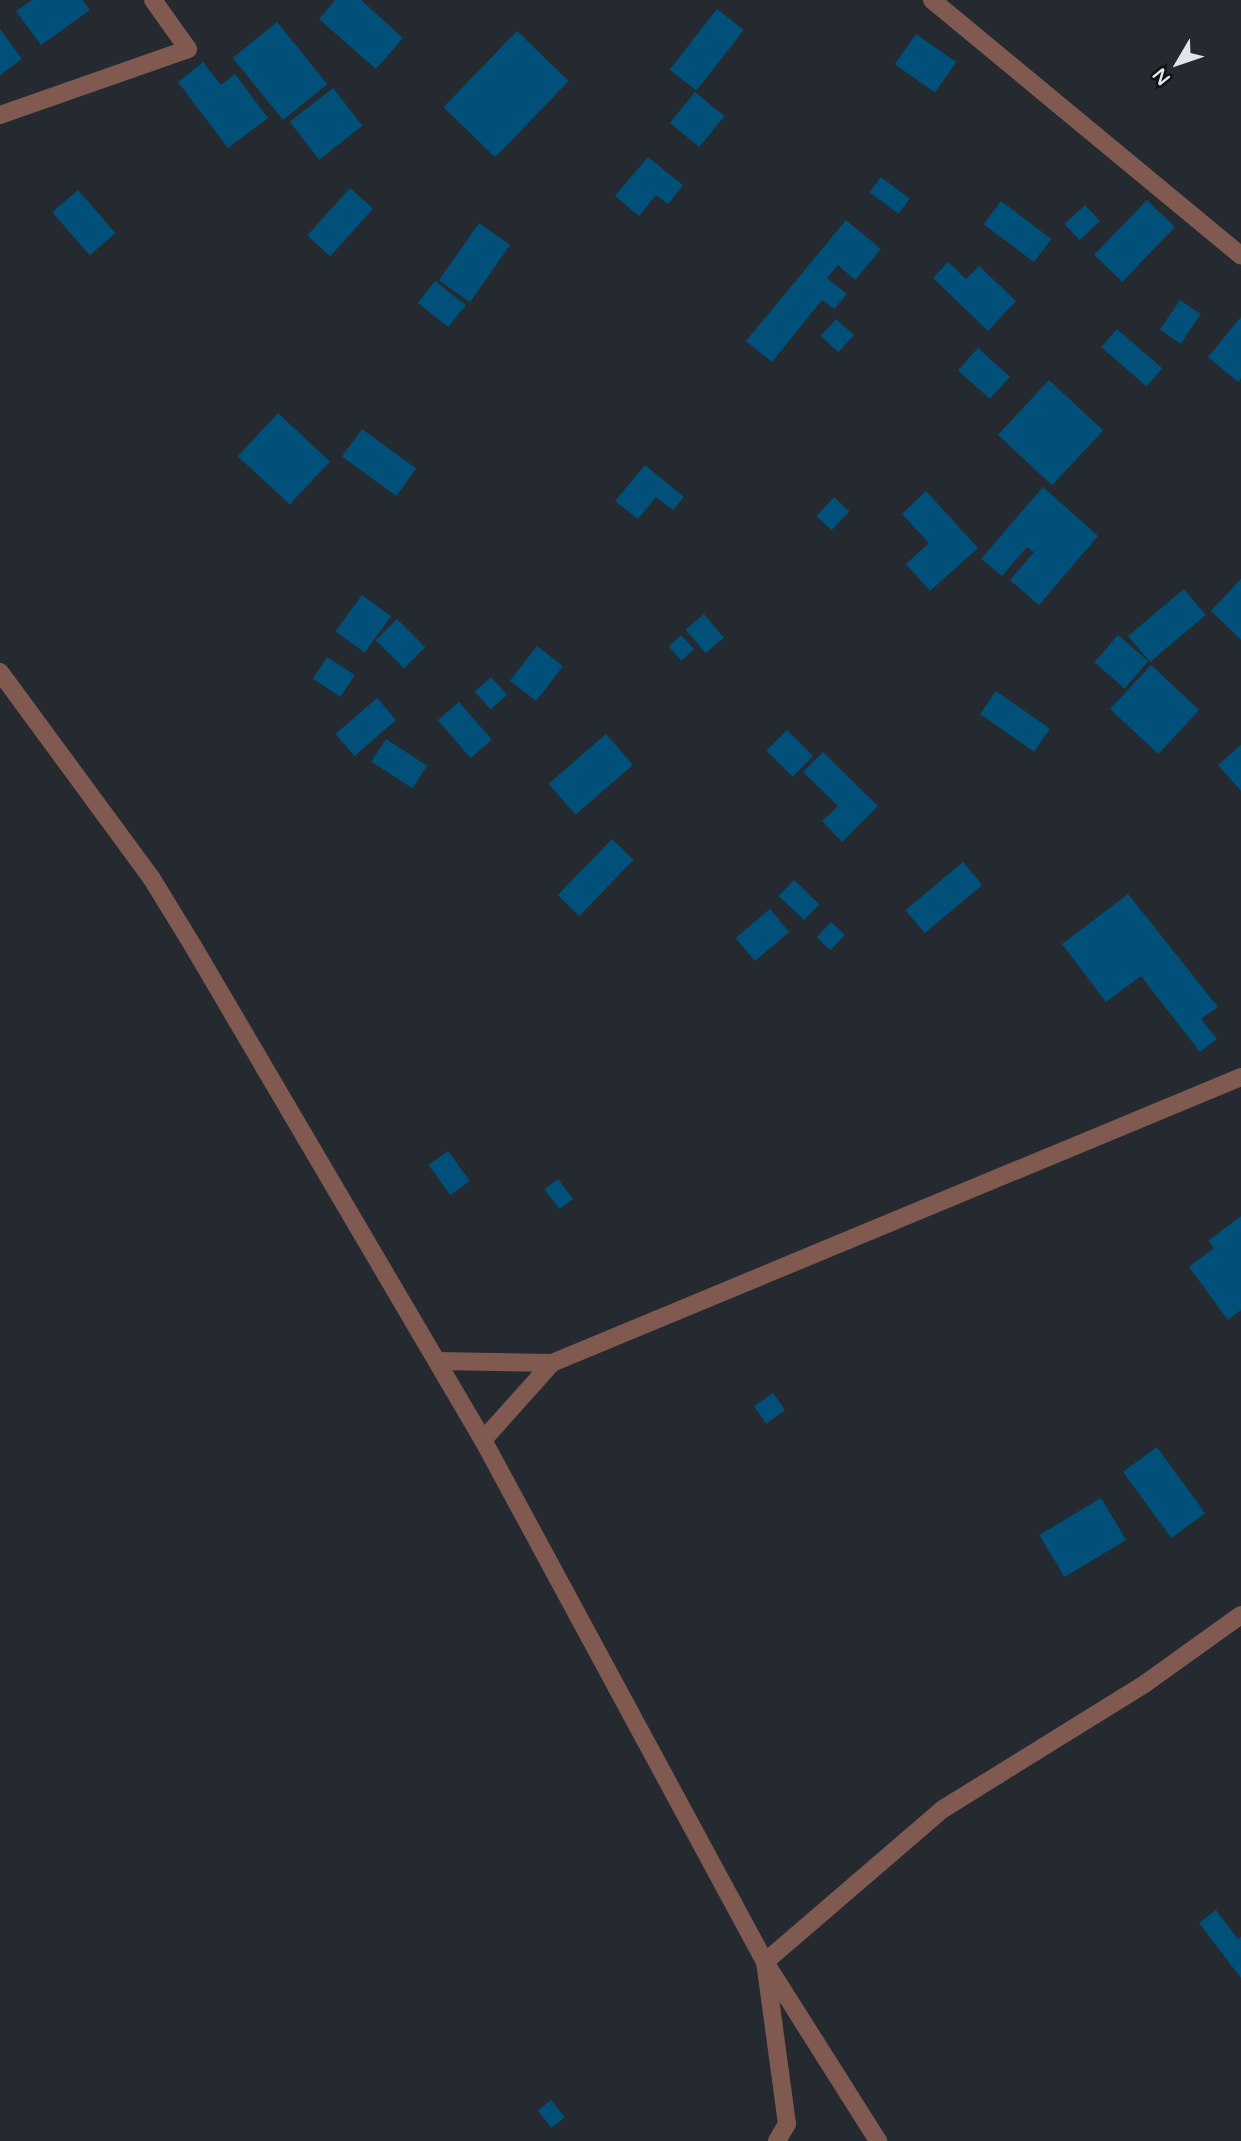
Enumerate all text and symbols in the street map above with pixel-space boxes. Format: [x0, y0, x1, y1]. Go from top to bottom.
north arrow [1143, 28, 1213, 98]
text: N [1148, 63, 1175, 89]

